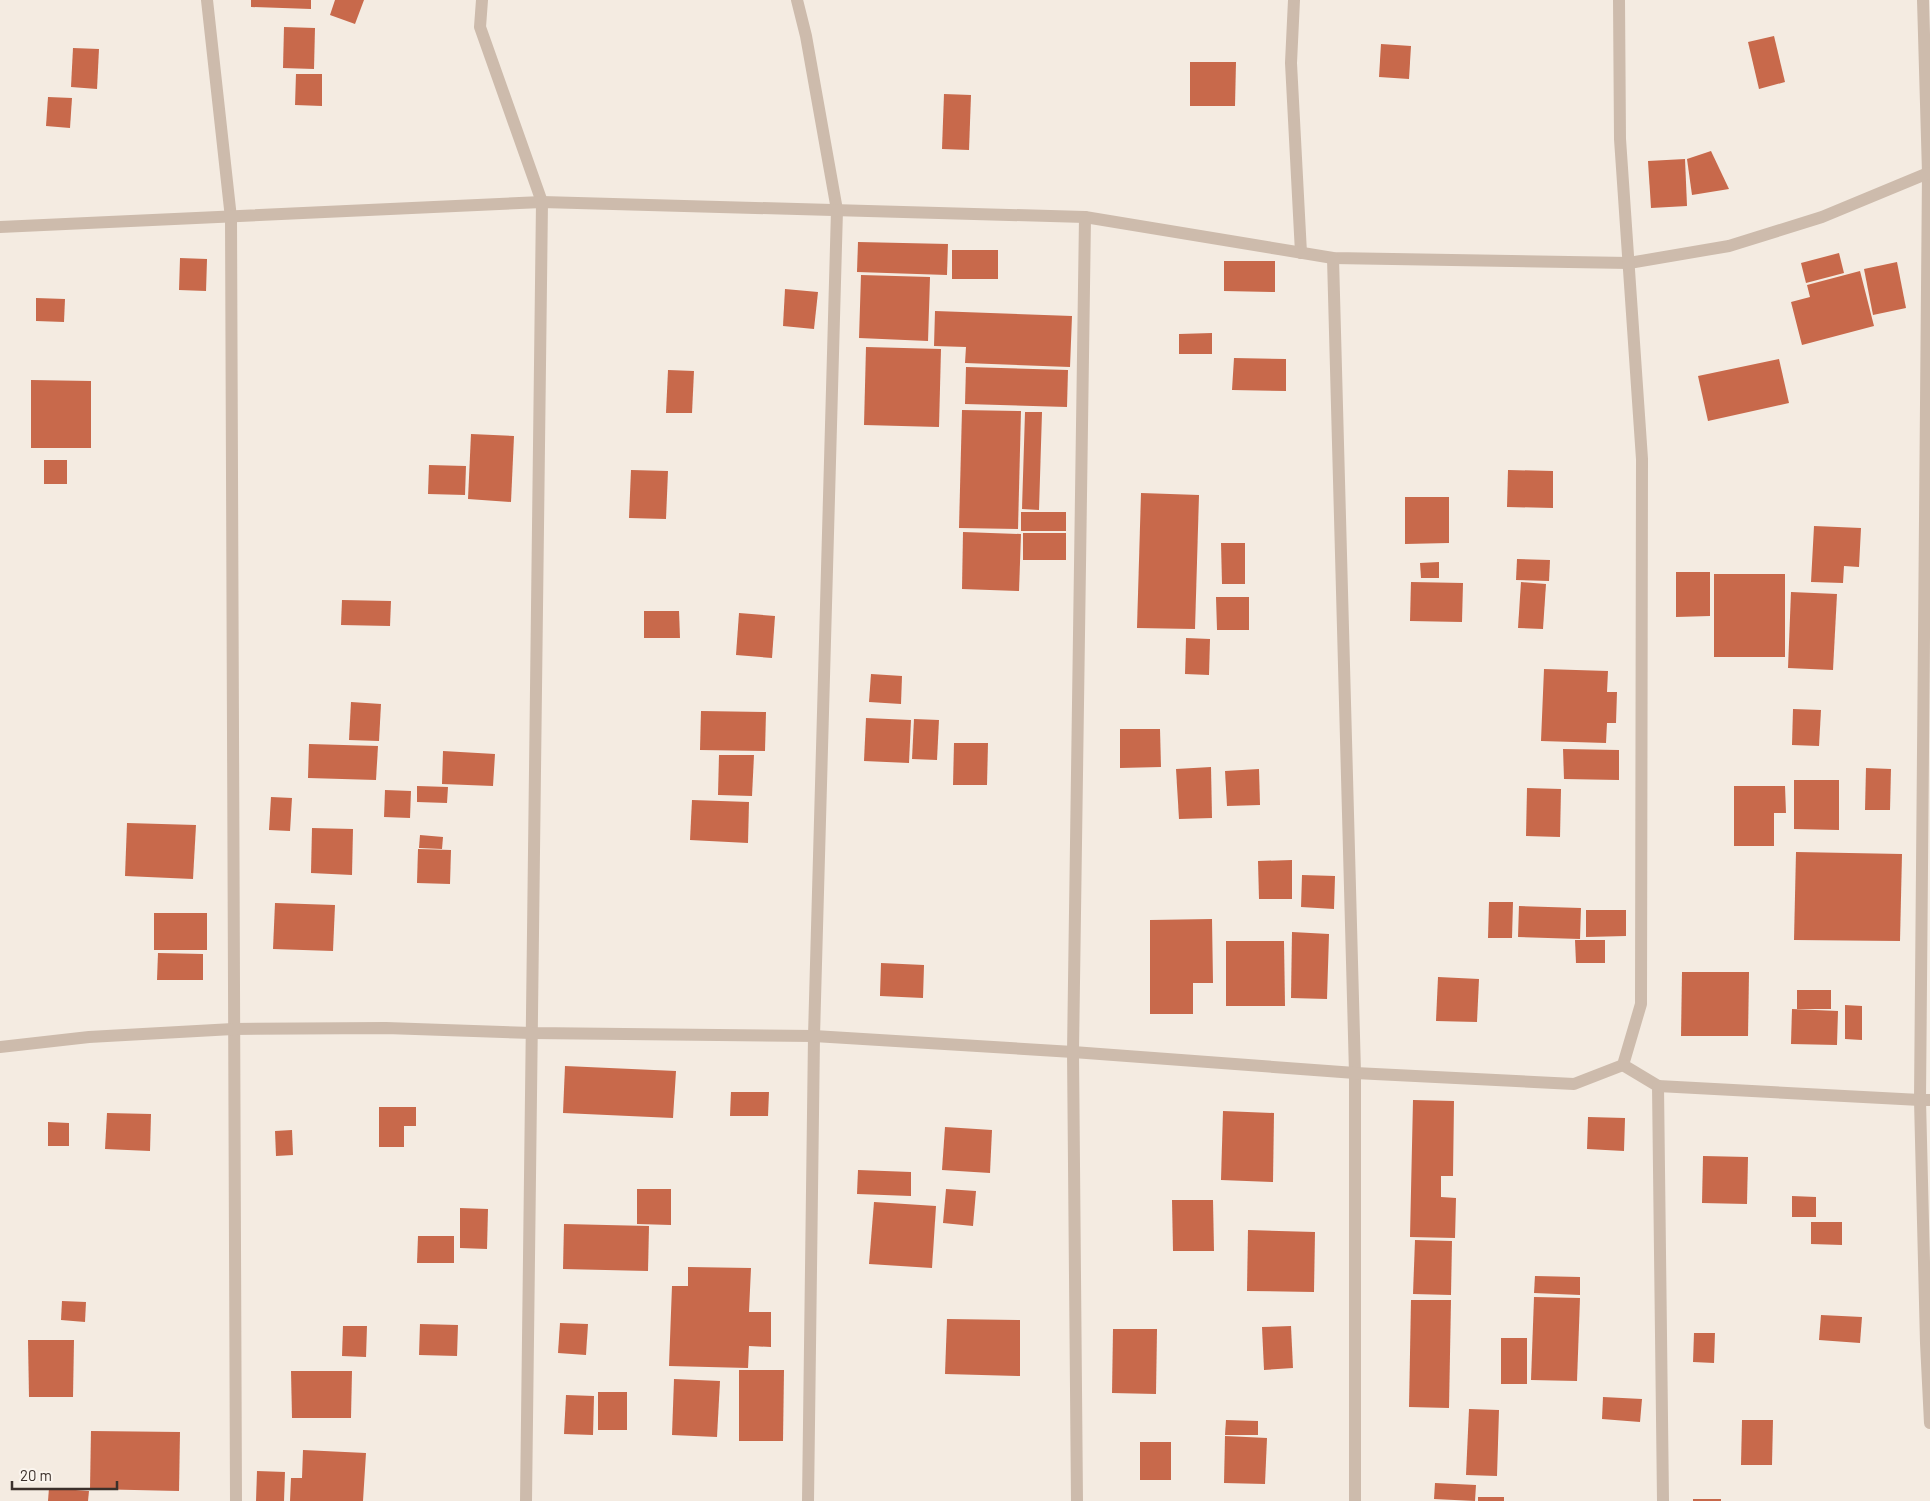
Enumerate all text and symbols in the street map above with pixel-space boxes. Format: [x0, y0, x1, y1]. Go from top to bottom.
scale bar [12, 1458, 118, 1490]
text: 20 m [20, 1466, 52, 1484]

